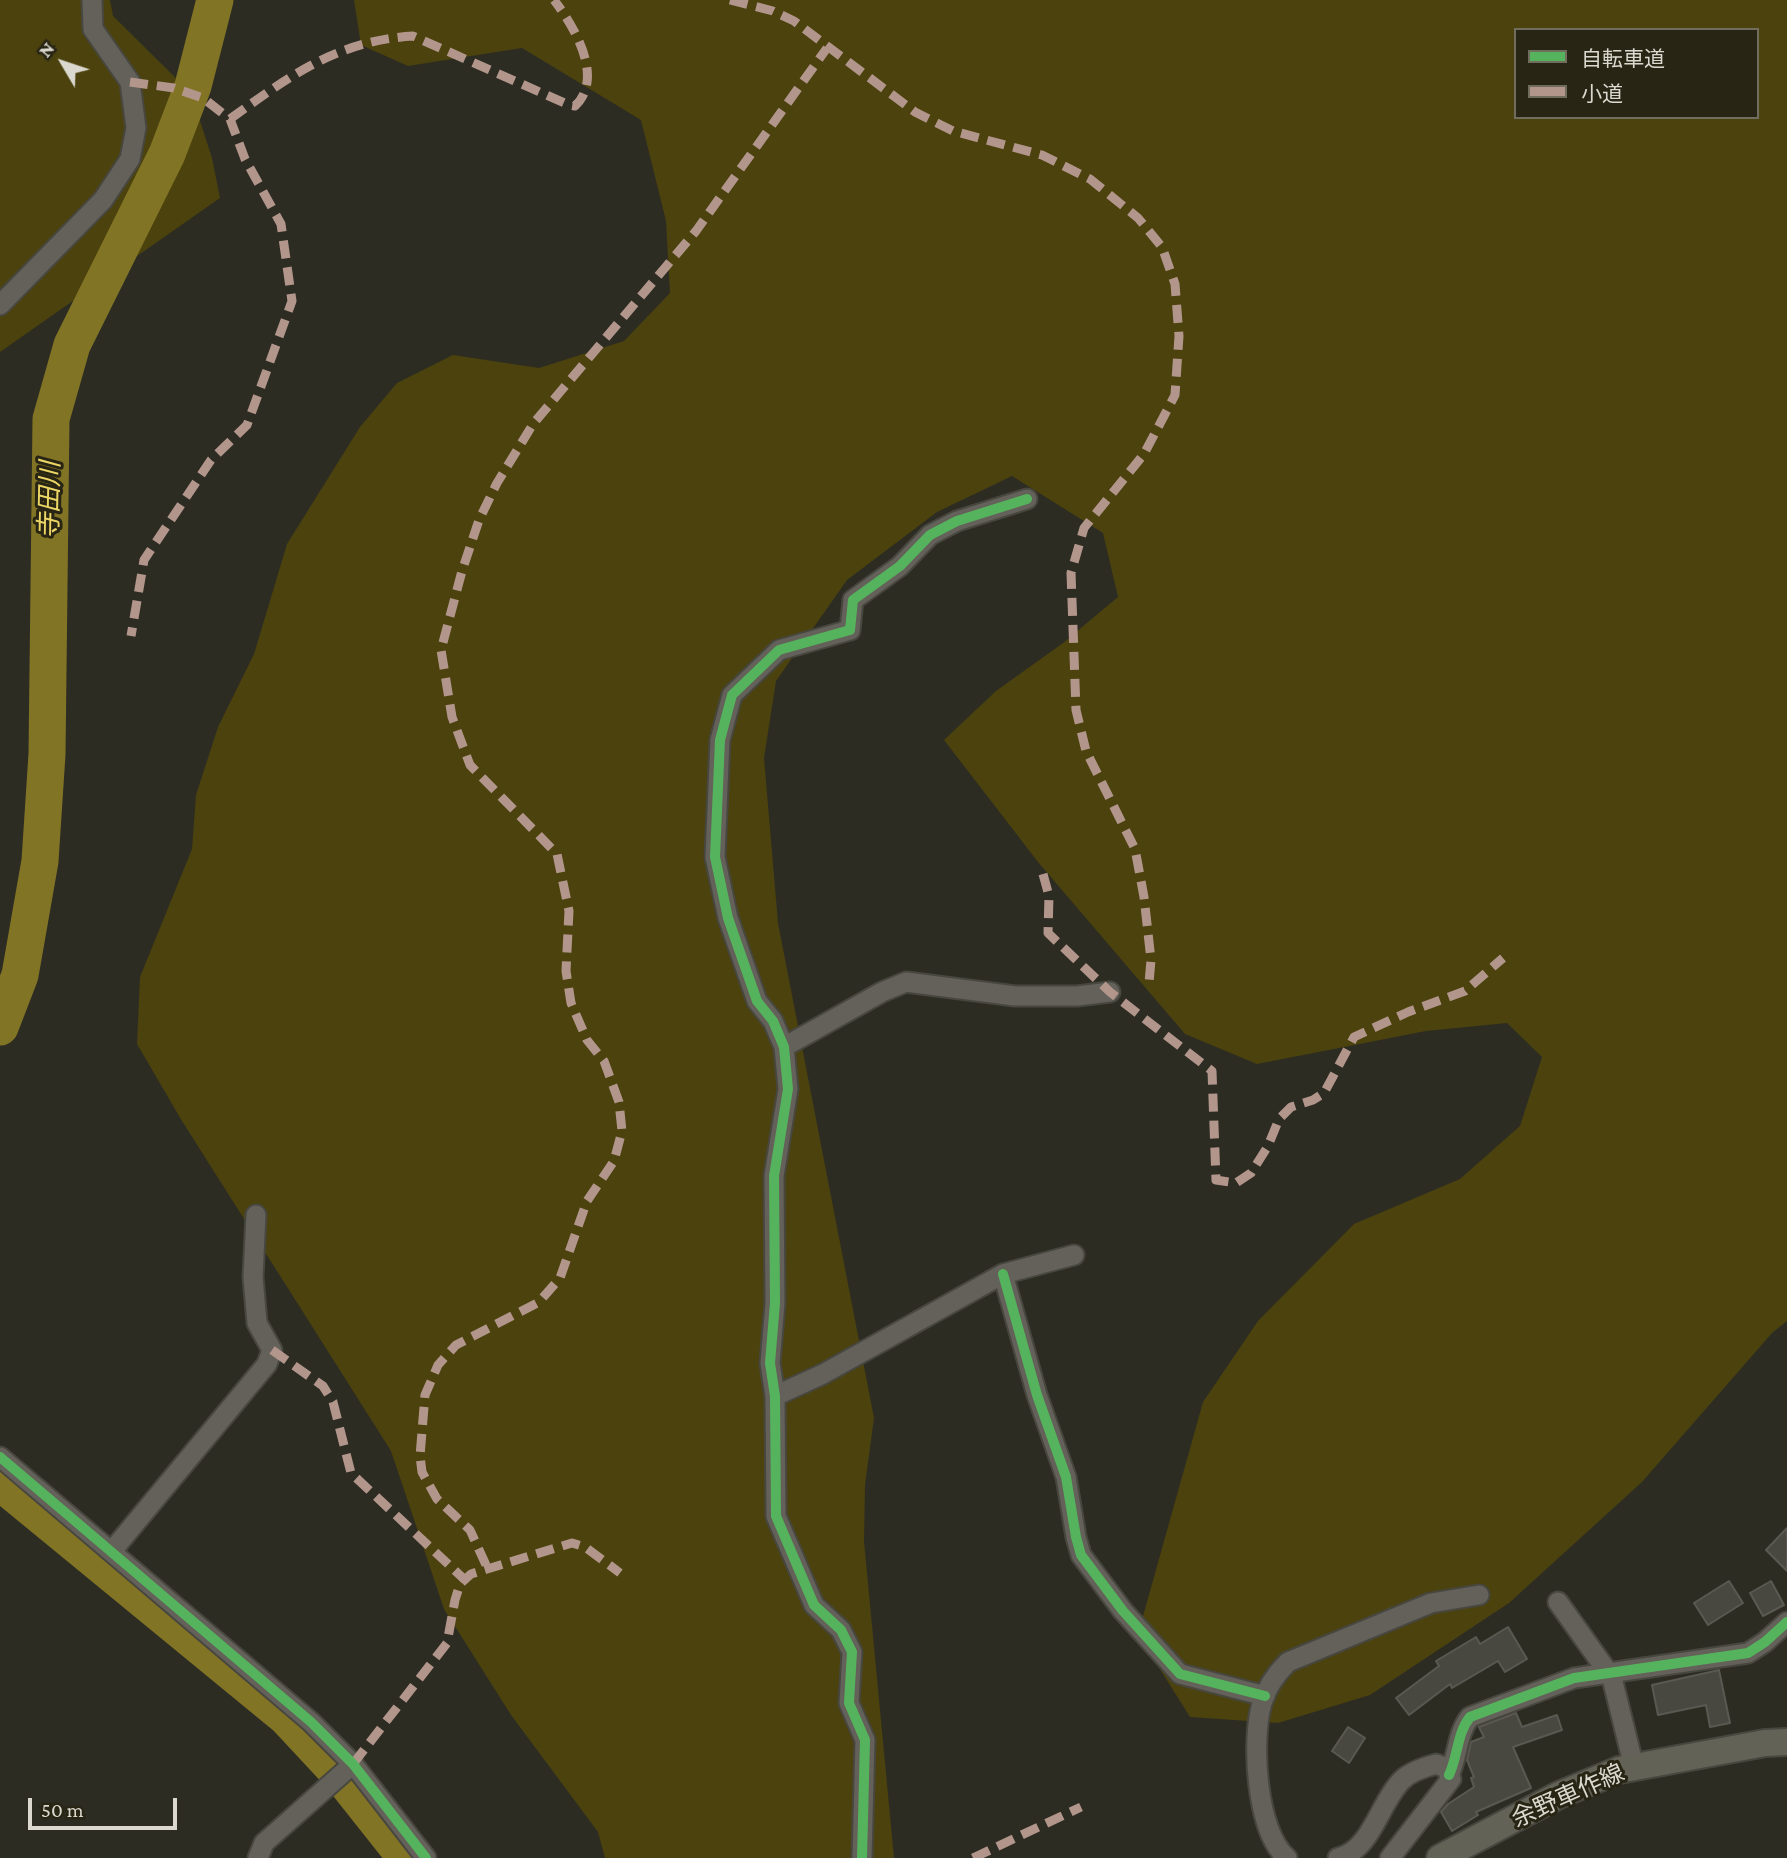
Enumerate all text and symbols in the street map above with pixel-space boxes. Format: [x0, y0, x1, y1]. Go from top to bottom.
north arrow [28, 28, 98, 98]
legend [1514, 28, 1759, 119]
text: N [34, 38, 59, 61]
text: 自転車道 [1581, 47, 1665, 71]
text: 小道 [1581, 82, 1623, 106]
water label: 寺田川 [34, 461, 66, 539]
street label: 余野車作線 [1507, 1758, 1629, 1834]
scale bar [32, 1784, 180, 1828]
text: 50 m [41, 1798, 84, 1822]

